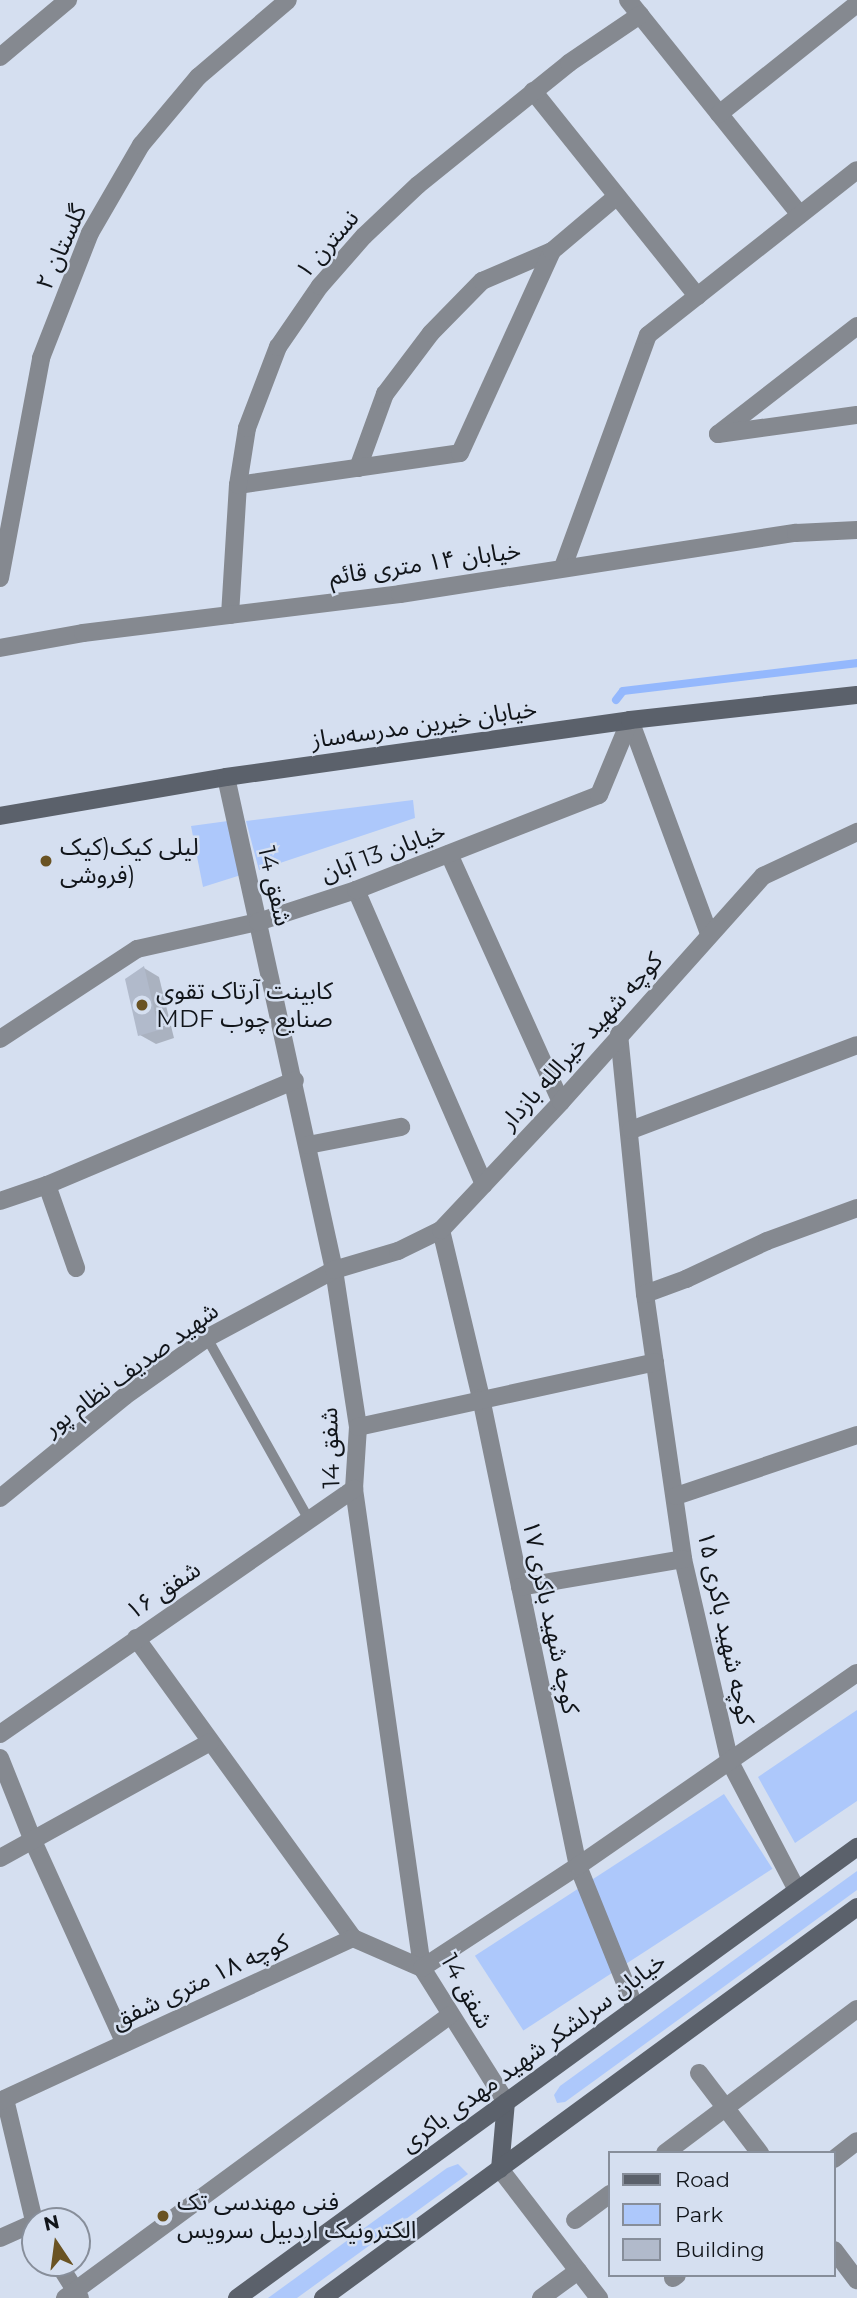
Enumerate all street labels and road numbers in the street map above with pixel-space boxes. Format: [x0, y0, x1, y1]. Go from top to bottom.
street label: گلستان ۲ [30, 200, 92, 294]
street label: نسترن ۱ [289, 204, 365, 284]
street label: خیابان ۱۴ متری قائم [327, 535, 523, 591]
street label: خیابان خیرین مدرسه‌ساز [309, 694, 539, 754]
street label: خیابان 13 آبان [317, 816, 449, 888]
street label: شفق 14 [252, 843, 298, 929]
street label: کوچه شهید خیرالله بازدار [494, 946, 668, 1136]
street label: شهید صدیف نظام پور [38, 1296, 224, 1442]
street label: شفق 14 [314, 1407, 346, 1489]
street label: کوچه شهید باکری ۱۷ [516, 1518, 586, 1716]
street label: کوچه شهید باکری ۱۵ [691, 1529, 761, 1727]
street label: شفق ۱۶ [120, 1555, 206, 1625]
street label: کوچه ۱۸ متری شفق [107, 1927, 293, 2035]
street label: خیابان سرلشکر شهید مهدی باکری [395, 1946, 671, 2158]
street label: شفق 14 [435, 1949, 499, 2033]

